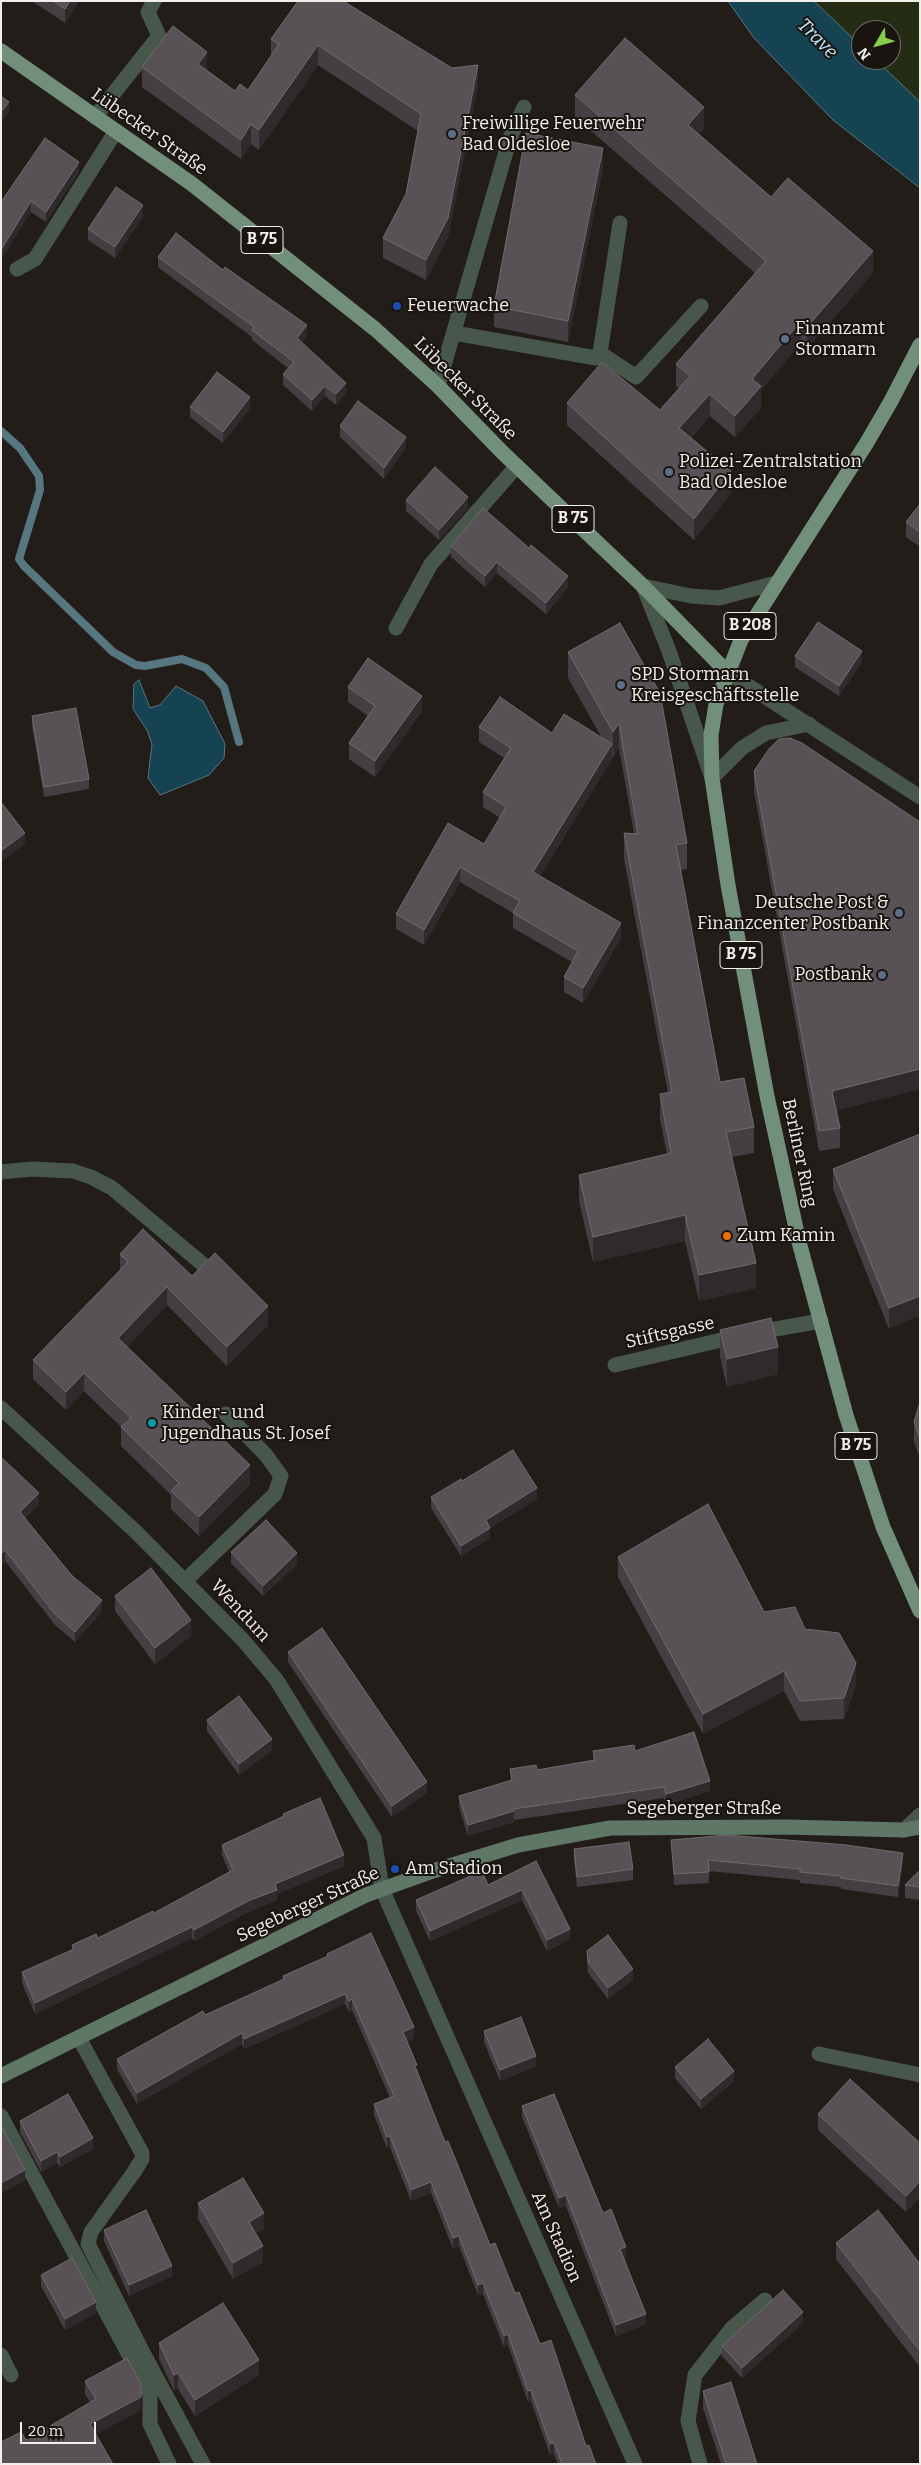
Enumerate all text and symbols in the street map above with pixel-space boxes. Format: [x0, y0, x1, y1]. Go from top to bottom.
water label: Trave [792, 14, 842, 64]
north arrow [851, 20, 901, 70]
text: N [854, 44, 874, 63]
street label: Lübecker Straße [87, 84, 211, 180]
place label: Freiwillige Feuerwehr Bad Oldesloe [462, 113, 644, 156]
marker: Freiwillige Feuerwehr Bad Oldesloe [446, 128, 458, 140]
road number: B 75 [241, 226, 283, 254]
place label: Feuerwache [407, 295, 509, 317]
marker: Feuerwache [391, 300, 403, 312]
place label: Finanzamt Stormarn [795, 318, 885, 360]
street label: Lübecker Straße [409, 333, 521, 445]
marker: Finanzamt Stormarn [779, 333, 791, 345]
place label: Polizei-Zentralstation Bad Oldesloe [679, 451, 862, 494]
marker: Polizei-Zentralstation Bad Oldesloe [663, 466, 675, 478]
road number: B 75 [552, 506, 594, 532]
road number: B 208 [724, 612, 776, 640]
place label: SPD Stormarn Kreisgeschäftsstelle [631, 664, 799, 706]
marker: SPD Stormarn Kreisgeschäftsstelle [615, 679, 627, 691]
place label: Deutsche Post & Finanzcenter Postbank [697, 892, 889, 934]
marker: Deutsche Post & Finanzcenter Postbank [893, 907, 905, 919]
road number: B 75 [720, 942, 762, 968]
place label: Postbank [794, 964, 872, 986]
marker: Postbank [876, 969, 888, 981]
street label: Berliner Ring [777, 1097, 821, 1209]
place label: Zum Kamin [737, 1225, 835, 1247]
marker: Zum Kamin [721, 1230, 733, 1242]
street label: Stiftsgasse [623, 1312, 717, 1354]
place label: Kinder- und Jugendhaus St. Josef [162, 1402, 330, 1445]
marker: Kinder- und Jugendhaus St. Josef [146, 1417, 158, 1429]
road number: B 75 [835, 1432, 877, 1460]
street label: Wendum [206, 1575, 274, 1647]
street label: Segeberger Straße [627, 1798, 781, 1820]
place label: Am Stadion [405, 1858, 503, 1880]
street label: Segeberger Straße [233, 1862, 383, 1948]
marker: Am Stadion [389, 1863, 401, 1875]
street label: Am Stadion [526, 2188, 586, 2286]
scale bar [22, 2412, 99, 2444]
text: 20 m [28, 2422, 63, 2440]

